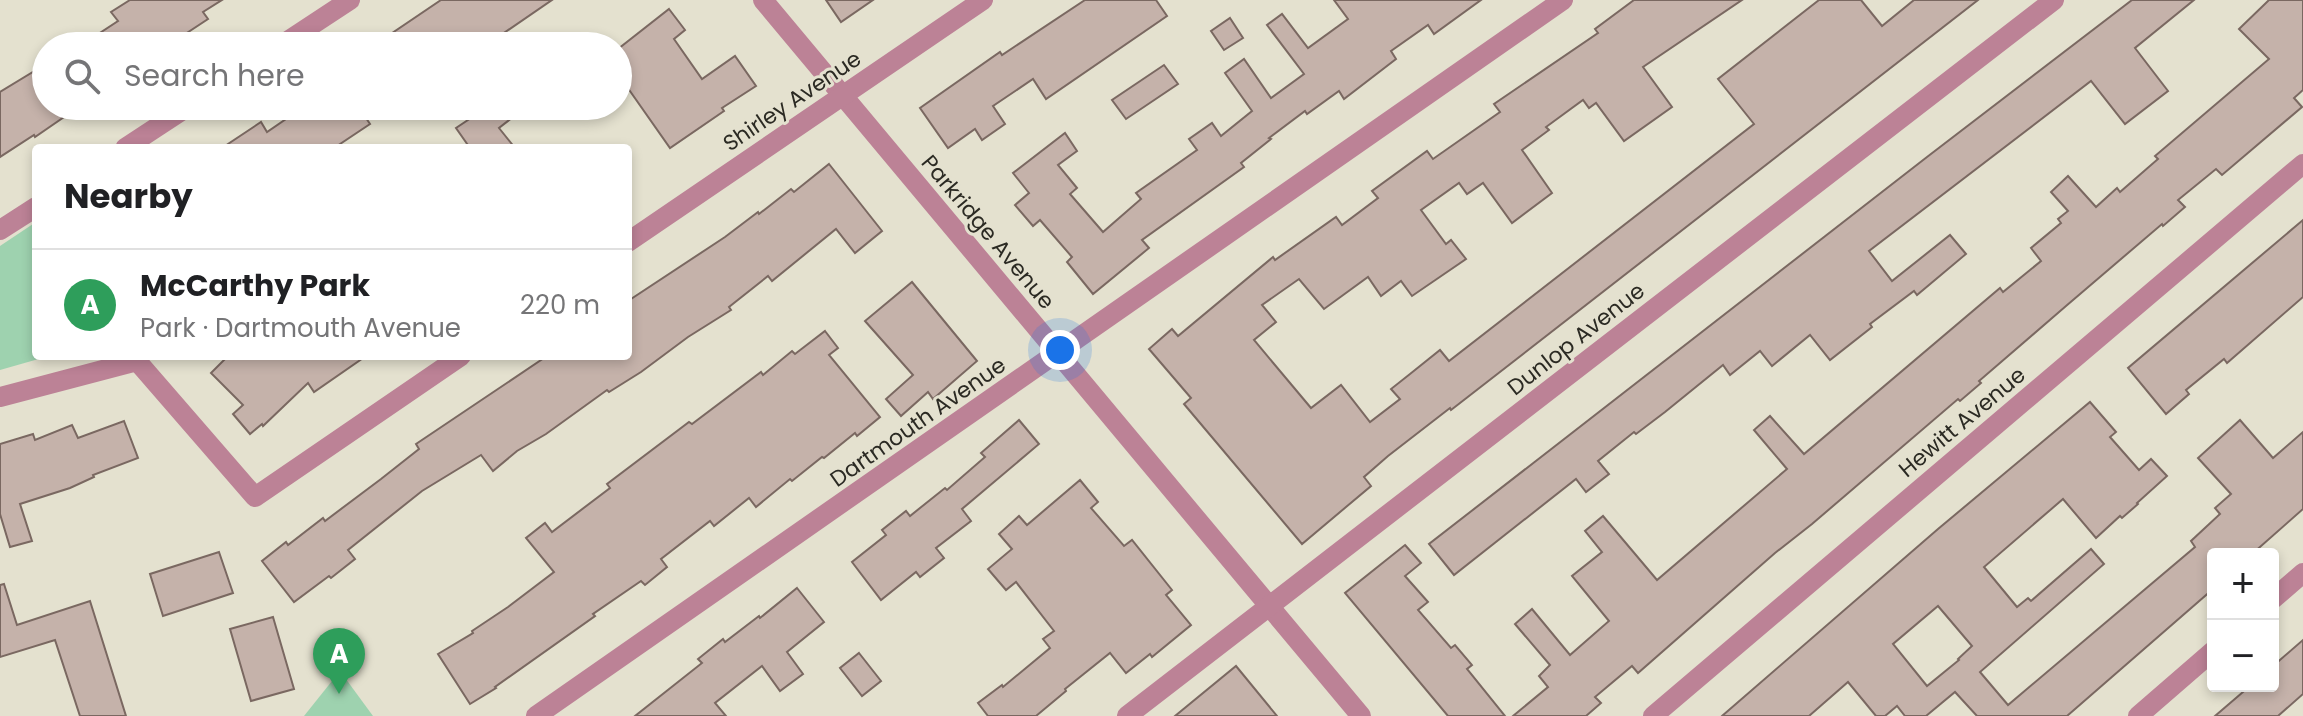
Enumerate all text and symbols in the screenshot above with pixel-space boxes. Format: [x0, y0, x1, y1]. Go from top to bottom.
search box [32, 32, 632, 120]
street label: Shirley Avenue [717, 43, 867, 159]
icon: search [60, 54, 104, 98]
text: Search here [124, 54, 305, 97]
street label: Parkridge Avenue [914, 148, 1062, 316]
text: Nearby [64, 172, 193, 220]
text: McCarthy Park [140, 264, 370, 307]
street label: Dunlop Avenue [1501, 276, 1651, 402]
text: A [80, 287, 100, 323]
text: 220 m [520, 287, 600, 323]
text: Park · Dartmouth Avenue [140, 310, 461, 346]
your location [1040, 330, 1080, 370]
street label: Dartmouth Avenue [824, 350, 1012, 494]
street label: Hewitt Avenue [1892, 360, 2032, 484]
map controls [2207, 548, 2279, 692]
button: + [2207, 548, 2279, 620]
button: − [2207, 620, 2279, 692]
pin: A [313, 628, 365, 694]

